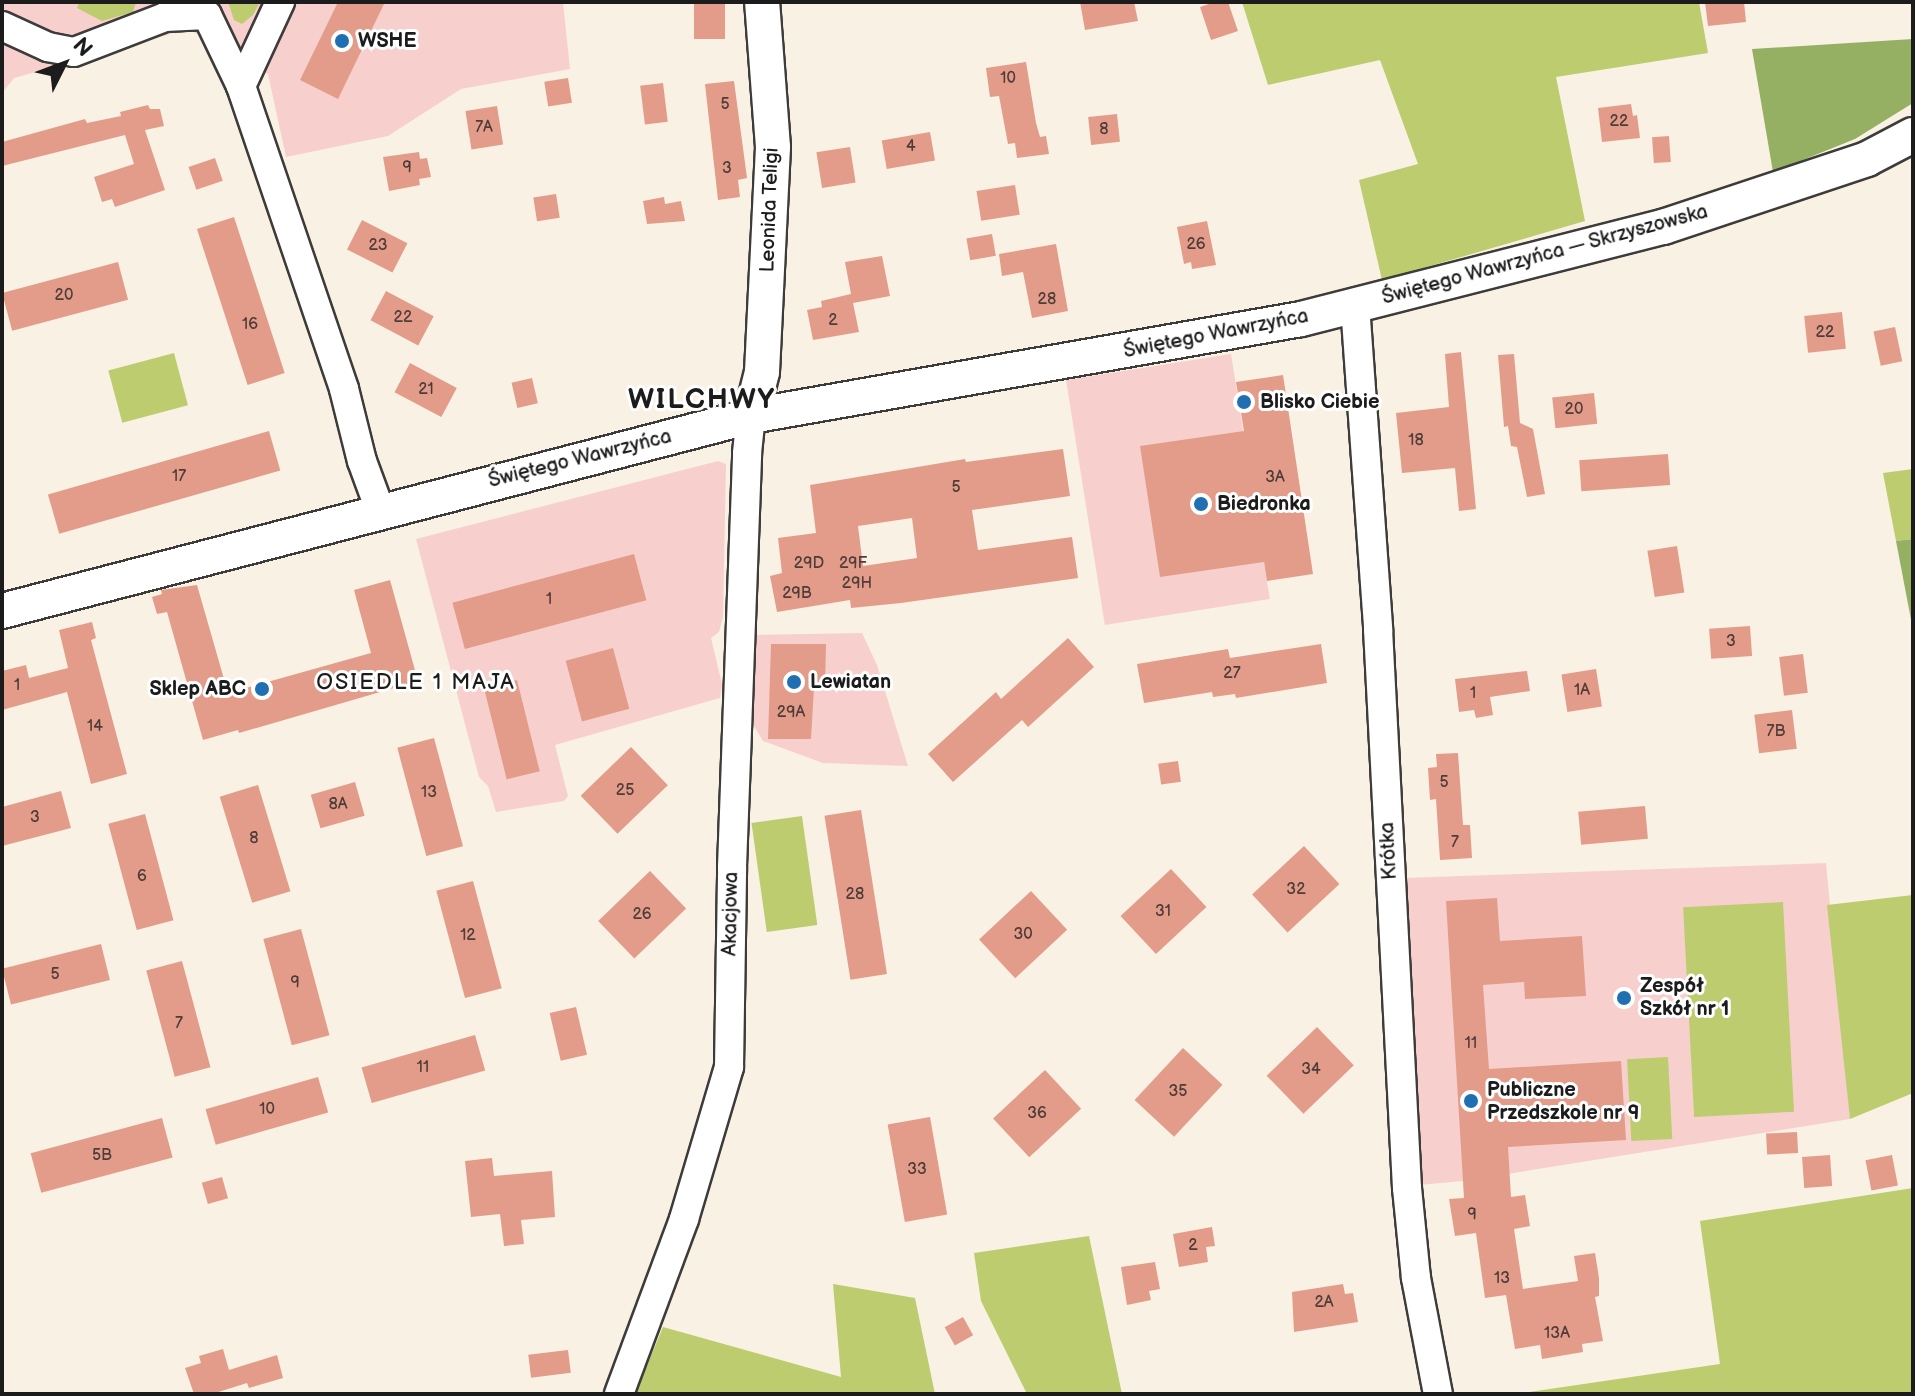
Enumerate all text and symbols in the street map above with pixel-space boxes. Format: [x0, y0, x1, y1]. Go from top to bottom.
north arrow [24, 24, 104, 104]
place label: WSHE [358, 29, 416, 53]
text: N [67, 32, 98, 63]
marker: WSHE [333, 32, 351, 50]
house number: 10 [1000, 69, 1016, 89]
house number: 5 [720, 95, 730, 115]
house number: 22 [1610, 112, 1628, 132]
house number: 7A [475, 118, 493, 138]
house number: 8 [1099, 120, 1109, 140]
house number: 4 [906, 137, 916, 157]
street label: Leonida Teligi [756, 147, 784, 273]
house number: 9 [402, 158, 412, 178]
house number: 3 [722, 159, 732, 179]
street label: Świętego Wawrzyńca — Skrzyszowska [1378, 200, 1712, 310]
house number: 26 [1186, 235, 1206, 255]
house number: 23 [369, 236, 387, 256]
house number: 20 [55, 286, 73, 306]
house number: 28 [1038, 290, 1056, 310]
street label: Świętego Wawrzyńca [1121, 304, 1311, 364]
house number: 22 [394, 308, 412, 328]
house number: 2 [828, 311, 838, 331]
house number: 16 [242, 315, 258, 335]
house number: 22 [1816, 323, 1834, 343]
house number: 21 [418, 380, 434, 400]
district label: WILCHWY [628, 383, 776, 417]
place label: Blisko Ciebie [1260, 390, 1379, 414]
marker: Blisko Ciebie [1235, 393, 1253, 411]
house number: 20 [1565, 400, 1583, 420]
street label: Świętego Wawrzyńca [486, 425, 674, 493]
house number: 18 [1408, 431, 1424, 451]
house number: 17 [172, 467, 186, 487]
house number: 3A [1265, 468, 1285, 488]
house number: 5 [951, 478, 961, 498]
place label: Biedronka [1217, 492, 1311, 516]
marker: Biedronka [1192, 495, 1210, 513]
house number: 29D [794, 554, 824, 574]
house number: 29F [839, 554, 867, 574]
house number: 29H [842, 574, 872, 594]
house number: 29B [782, 584, 812, 604]
house number: 1 [546, 590, 552, 610]
house number: 3 [1726, 632, 1736, 652]
house number: 27 [1223, 664, 1241, 684]
district label: OSIEDLE 1 MAJA [316, 670, 516, 696]
place label: Lewiatan [810, 670, 891, 694]
marker: Lewiatan [785, 673, 803, 691]
house number: 1 [14, 676, 20, 696]
place label: Sklep ABC [149, 677, 246, 701]
marker: Sklep ABC [253, 680, 271, 698]
house number: 1A [1574, 681, 1590, 701]
house number: 1 [1470, 684, 1476, 704]
house number: 29A [777, 703, 805, 723]
house number: 14 [87, 717, 103, 737]
house number: 7B [1767, 722, 1785, 742]
house number: 5 [1439, 773, 1449, 793]
house number: 25 [616, 781, 634, 801]
house number: 13 [421, 783, 437, 803]
house number: 8A [328, 795, 348, 815]
house number: 3 [30, 808, 40, 828]
street label: Krótka [1376, 822, 1402, 880]
house number: 8 [249, 829, 259, 849]
house number: 7 [1451, 833, 1459, 853]
house number: 6 [137, 867, 147, 887]
street label: Akacjowa [718, 872, 744, 956]
house number: 32 [1286, 880, 1306, 900]
house number: 28 [846, 885, 864, 905]
house number: 31 [1155, 902, 1171, 922]
house number: 26 [632, 905, 652, 925]
house number: 30 [1013, 925, 1033, 945]
house number: 12 [460, 926, 476, 946]
house number: 5 [50, 965, 60, 985]
house number: 9 [290, 973, 300, 993]
place label: Zespół Szkół nr 1 [1640, 974, 1729, 1021]
marker: Zespół Szkół nr 1 [1615, 989, 1633, 1007]
house number: 7 [175, 1014, 183, 1034]
house number: 11 [1465, 1034, 1477, 1054]
house number: 11 [417, 1058, 429, 1078]
house number: 34 [1301, 1060, 1321, 1080]
place label: Publiczne Przedszkole nr 9 [1487, 1078, 1639, 1125]
house number: 35 [1168, 1082, 1188, 1102]
marker: Publiczne Przedszkole nr 9 [1462, 1092, 1480, 1110]
house number: 10 [259, 1100, 275, 1120]
house number: 36 [1027, 1104, 1047, 1124]
house number: 5B [92, 1146, 112, 1166]
house number: 33 [907, 1160, 927, 1180]
house number: 9 [1467, 1205, 1477, 1225]
house number: 2 [1188, 1236, 1198, 1256]
house number: 13 [1494, 1269, 1510, 1289]
house number: 2A [1314, 1293, 1334, 1313]
house number: 13A [1544, 1324, 1570, 1344]

